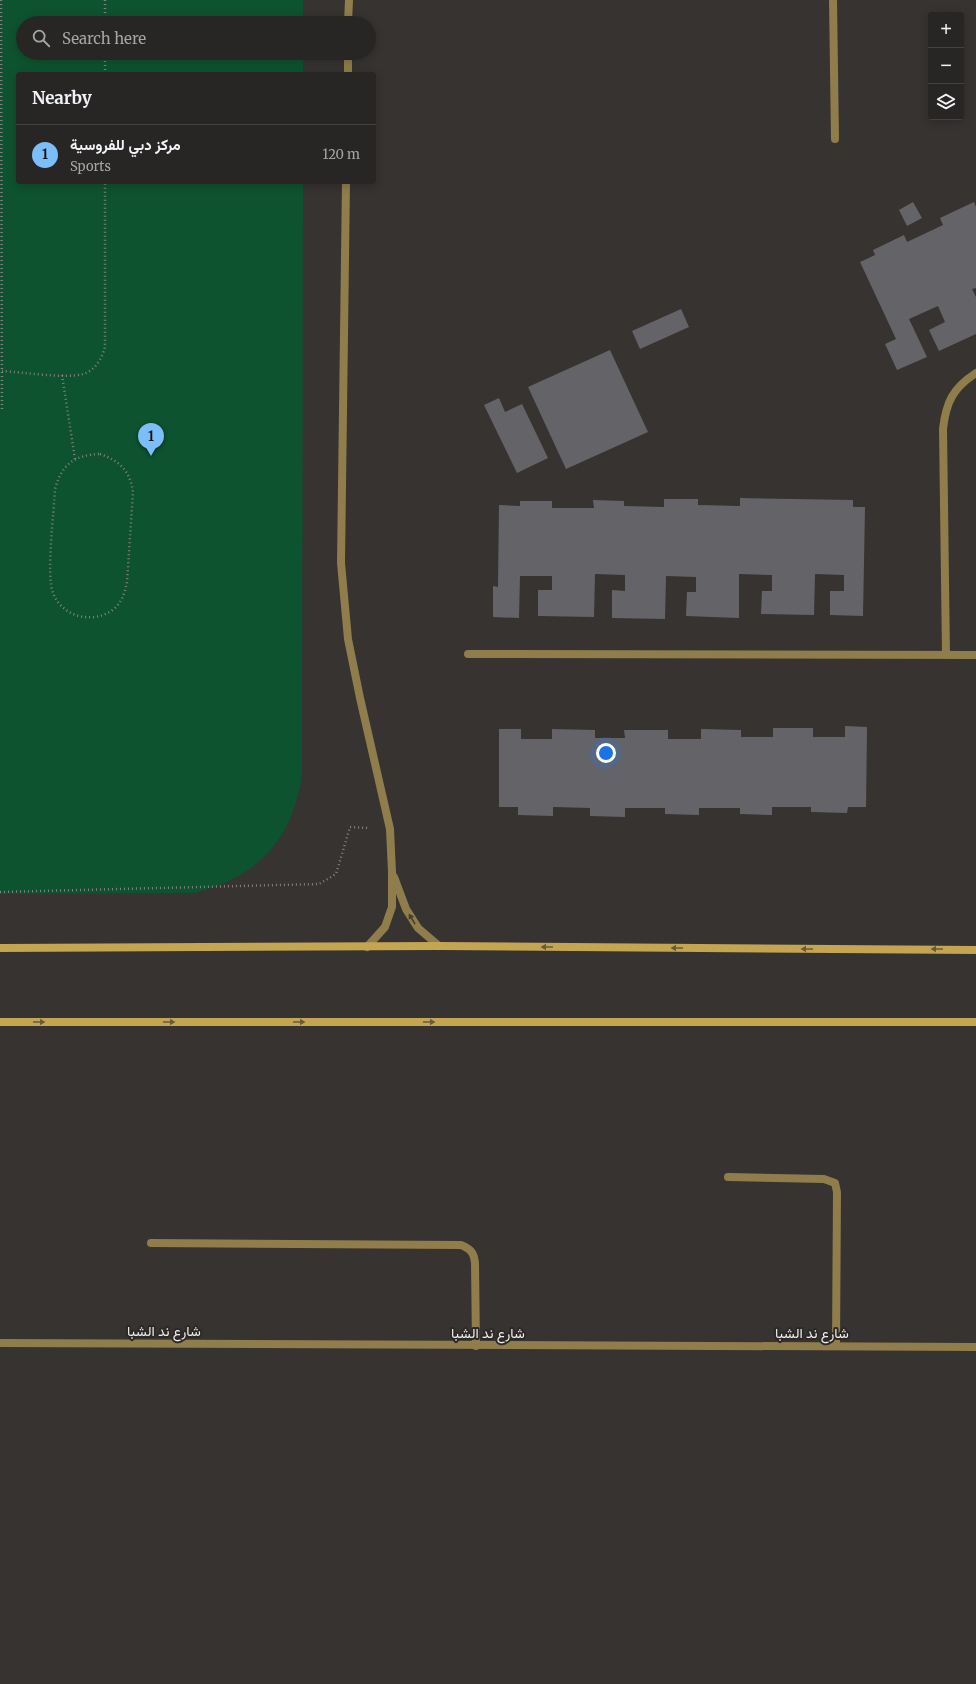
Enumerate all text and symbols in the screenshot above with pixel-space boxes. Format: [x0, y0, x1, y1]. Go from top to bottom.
map controls [928, 12, 964, 120]
button: + [928, 12, 964, 48]
search box [16, 16, 376, 60]
icon: search [30, 27, 52, 49]
text: Search here [62, 29, 146, 48]
button: − [928, 48, 964, 84]
button: layers [928, 84, 964, 120]
text: Nearby [32, 87, 92, 109]
text: مركز دبي للفروسية [70, 135, 181, 154]
text: 1 [42, 146, 48, 163]
text: 120 m [322, 146, 360, 163]
text: Sports [70, 158, 111, 175]
pin: 1 [138, 423, 164, 456]
your location [596, 743, 616, 763]
one-way arrow [408, 913, 415, 925]
one-way arrow [540, 944, 553, 950]
one-way arrow [670, 945, 683, 951]
one-way arrow [801, 945, 813, 952]
one-way arrow [930, 946, 943, 952]
one-way arrow [33, 1019, 46, 1025]
one-way arrow [163, 1019, 176, 1025]
one-way arrow [293, 1019, 306, 1025]
one-way arrow [423, 1019, 436, 1025]
street label: شارع ند الشبا [127, 1322, 201, 1342]
street label: شارع ند الشبا [451, 1324, 525, 1344]
street label: شارع ند الشبا [775, 1324, 849, 1344]

